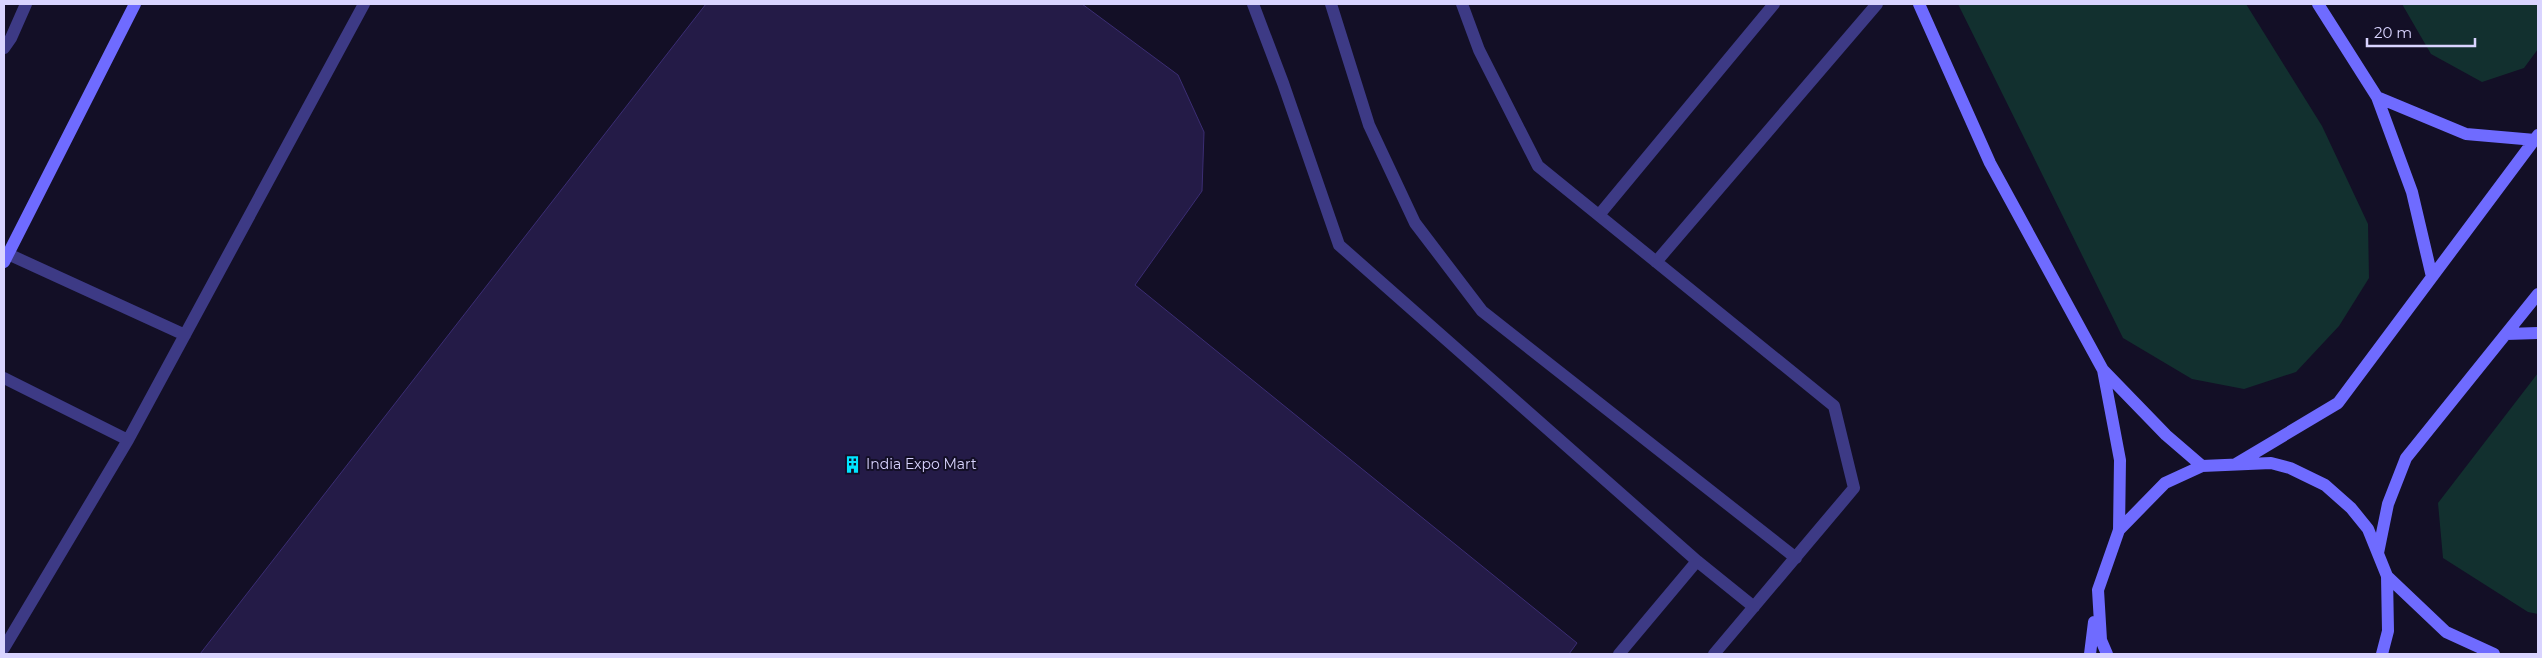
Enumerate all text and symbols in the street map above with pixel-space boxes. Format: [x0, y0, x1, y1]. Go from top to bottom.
scale bar [2367, 15, 2474, 47]
text: 20 m [2374, 23, 2412, 42]
building icon: India Expo Mart [842, 454, 862, 474]
place label: India Expo Mart [866, 455, 977, 473]

